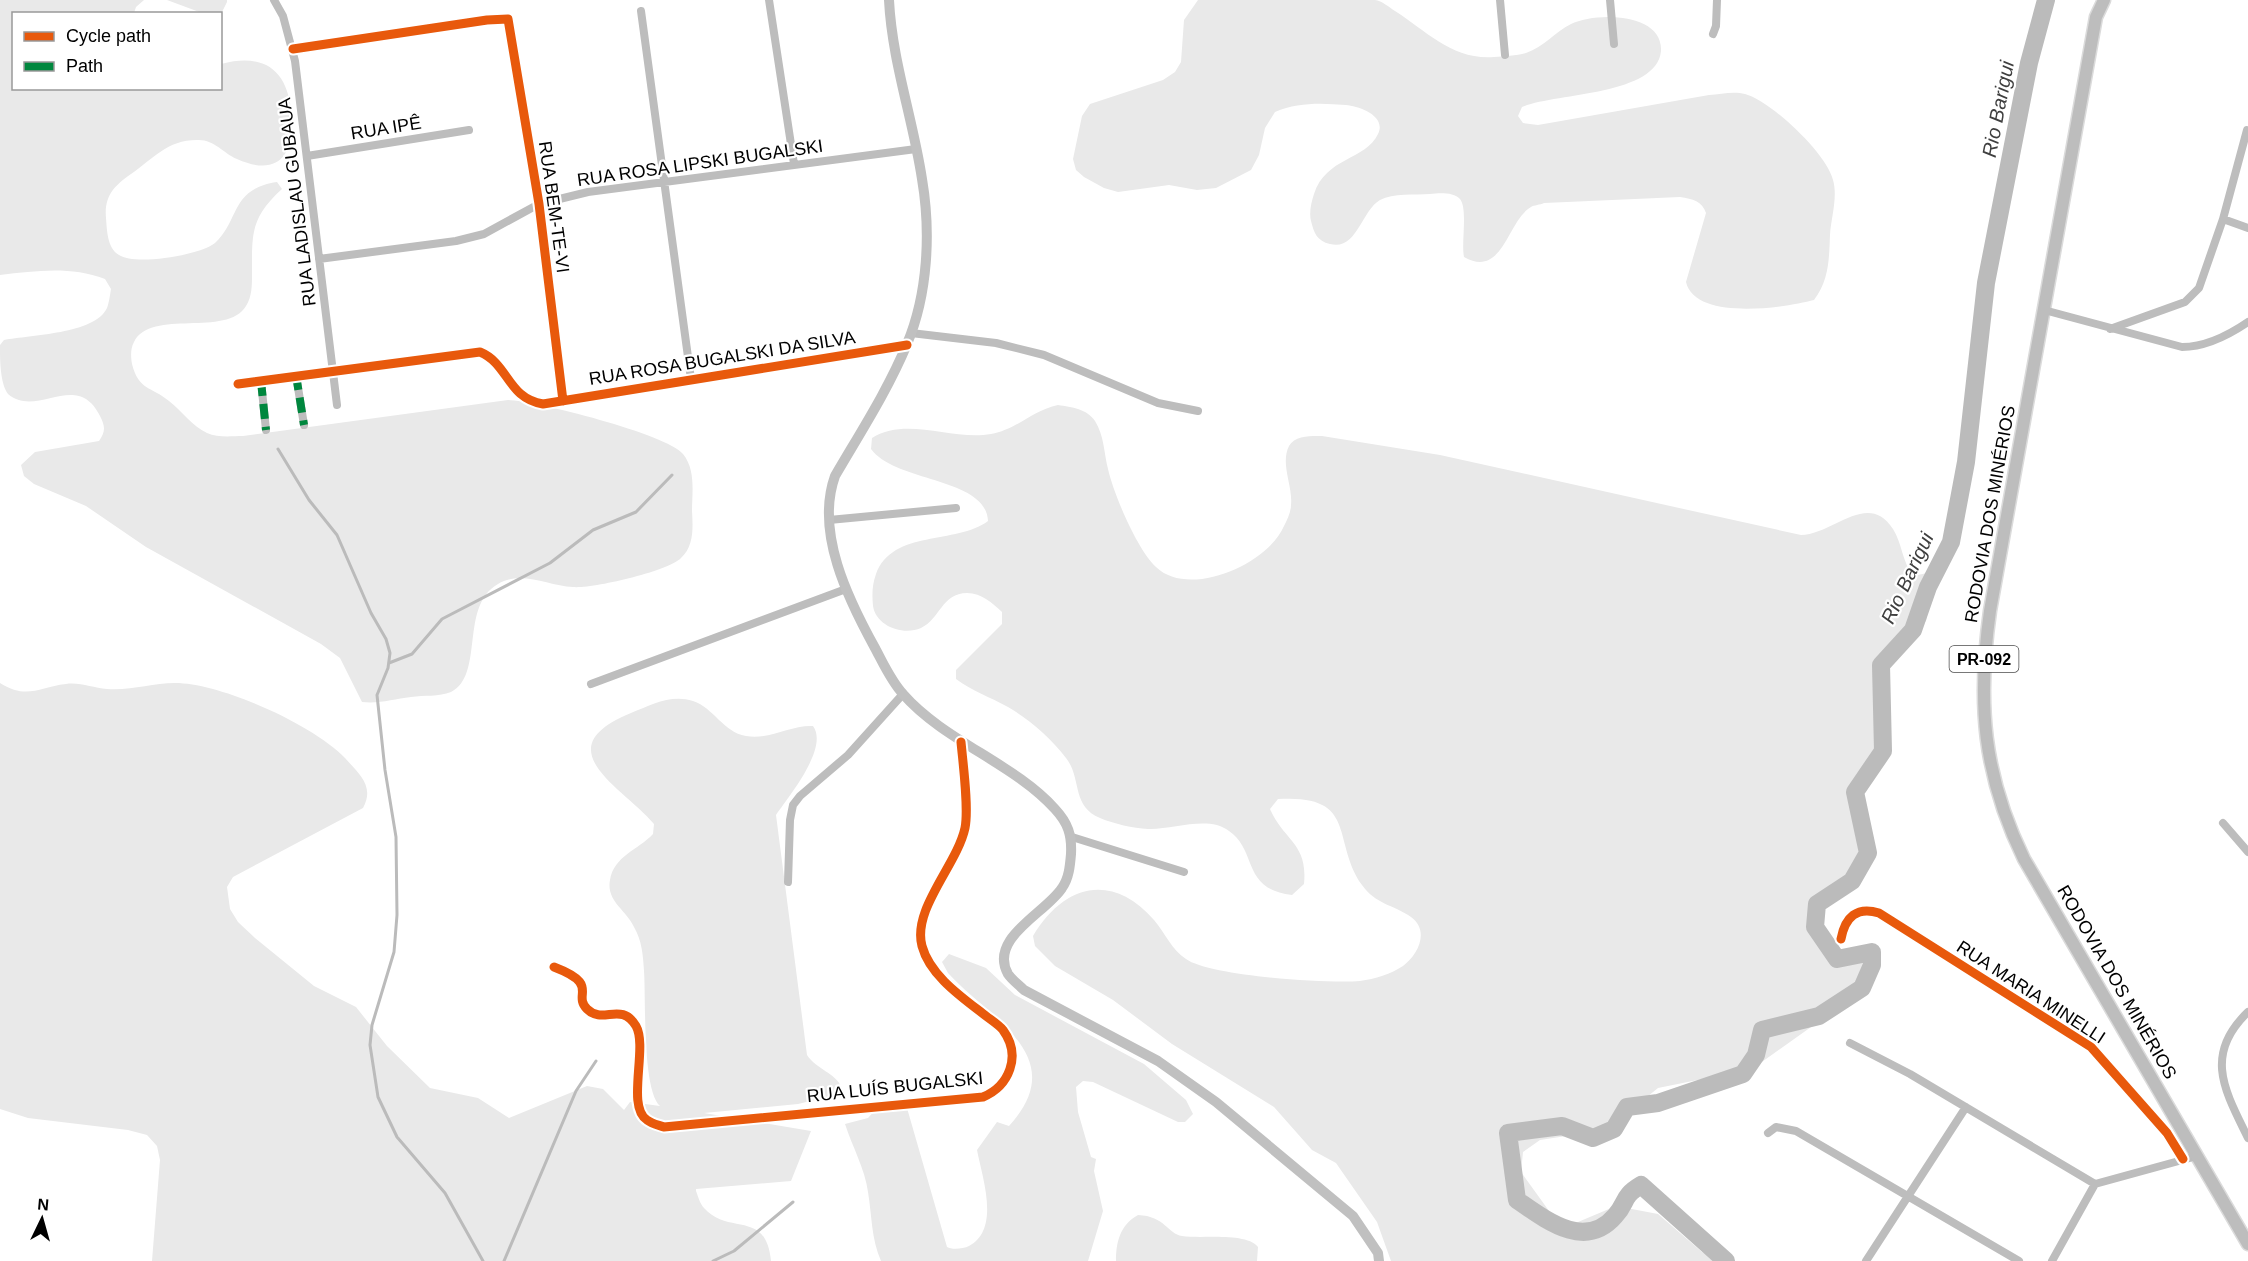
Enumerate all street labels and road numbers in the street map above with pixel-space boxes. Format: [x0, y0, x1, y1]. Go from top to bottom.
street label: RUA LADISLAU GUBAUA [274, 97, 320, 307]
street label: RUA IPÊ [349, 113, 423, 143]
street label: RUA ROSA LIPSKI BUGALSKI [576, 136, 824, 190]
street label: RUA BEM-TE-VI [535, 140, 573, 274]
street label: RUA ROSA BUGALSKI DA SILVA [587, 327, 857, 389]
street label: RODOVIA DOS MINÉRIOS [1961, 404, 2019, 624]
road number: PR-092 [1950, 646, 2018, 672]
street label: RODOVIA DOS MINÉRIOS [2053, 882, 2181, 1082]
street label: RUA MARIA MINELLI [1953, 936, 2109, 1048]
street label: RUA LUÍS BUGALSKI [806, 1068, 984, 1106]

